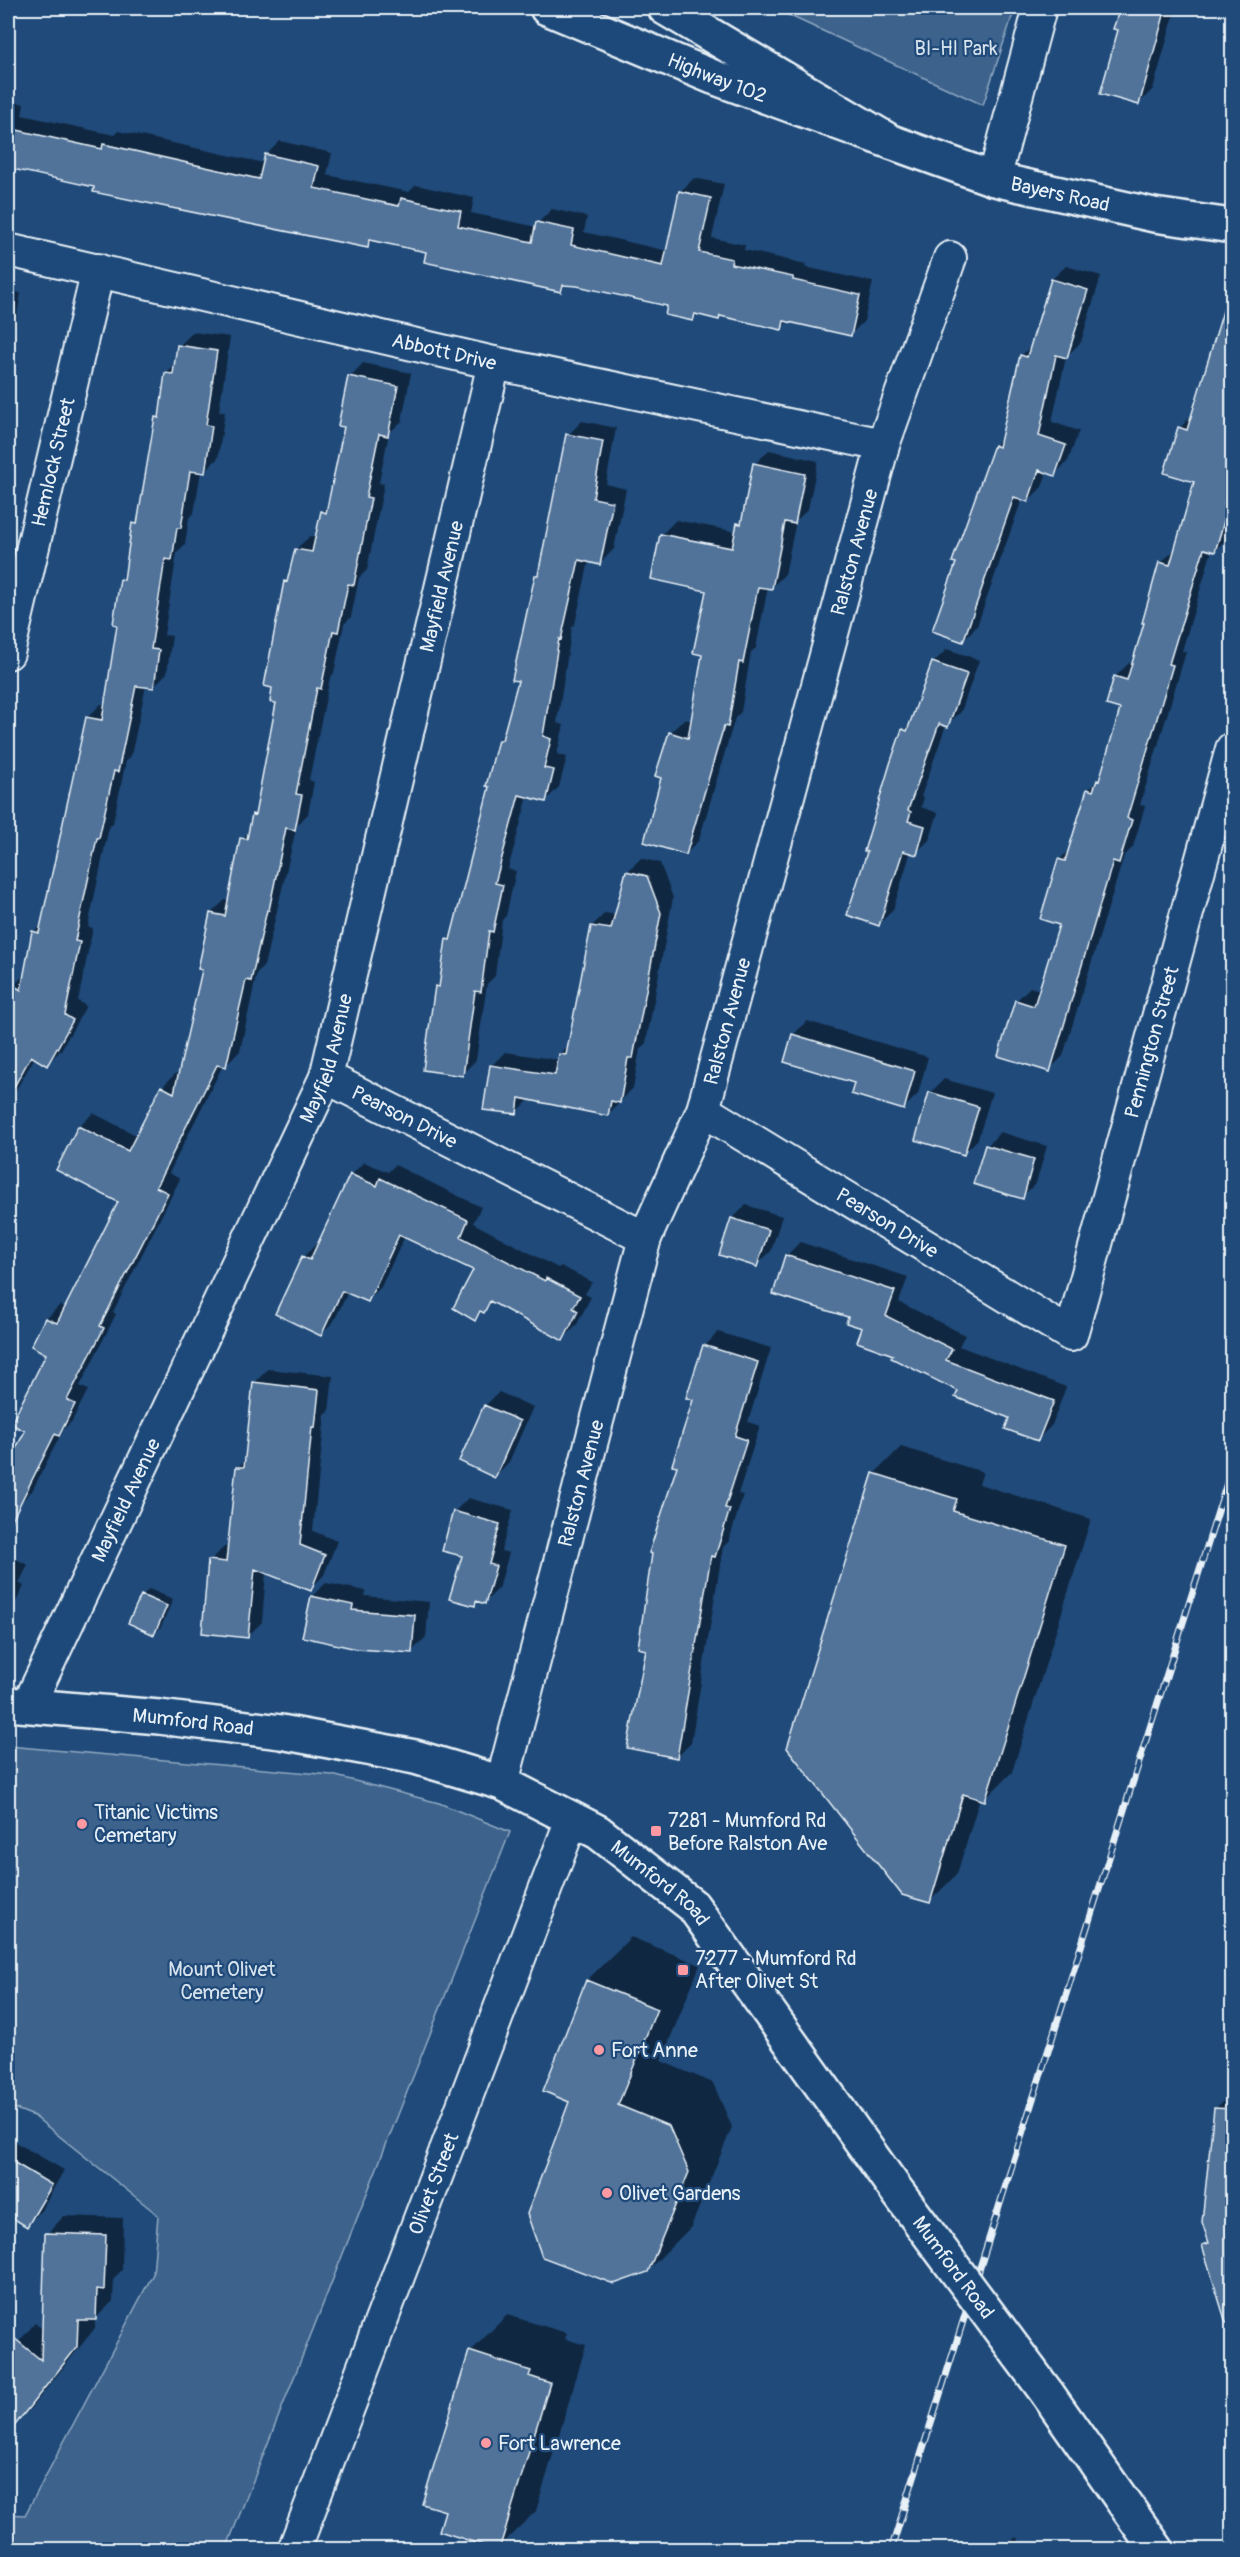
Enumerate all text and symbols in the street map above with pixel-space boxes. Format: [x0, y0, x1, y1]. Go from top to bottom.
park label: BI-HI Park [914, 36, 998, 61]
street label: Highway 102 [664, 48, 770, 109]
street label: Bayers Road [1008, 171, 1112, 218]
street label: Abbott Drive [390, 328, 499, 376]
street label: Hemlock Street [26, 394, 81, 529]
street label: Ralston Avenue [825, 486, 884, 618]
street label: Mayfield Avenue [414, 518, 469, 655]
street label: Ralston Avenue [698, 955, 757, 1088]
street label: Pennington Street [1119, 963, 1185, 1121]
street label: Mayfield Avenue [294, 991, 358, 1127]
street label: Pearson Drive [347, 1080, 462, 1154]
street label: Pearson Drive [831, 1182, 943, 1264]
street label: Ralston Avenue [553, 1417, 610, 1550]
street label: Mayfield Avenue [86, 1434, 166, 1566]
street label: Mumford Road [132, 1703, 255, 1742]
place label: Titanic Victims Cemetary [94, 1800, 218, 1848]
place label: 7281 - Mumford Rd Before Ralston Ave [668, 1808, 827, 1856]
marker: Titanic Victims Cemetary [75, 1817, 89, 1831]
marker: 7281 - Mumford Rd Before Ralston Ave [649, 1824, 663, 1838]
street label: Mumford Road [606, 1835, 715, 1931]
place label: 7277 - Mumford Rd After Olivet St [695, 1946, 857, 1994]
park label: Mount Olivet Cemetery [168, 1957, 277, 2005]
marker: 7277 - Mumford Rd After Olivet St [676, 1963, 690, 1977]
place label: Fort Anne [611, 2038, 698, 2063]
marker: Fort Anne [592, 2043, 606, 2057]
street label: Olivet Street [403, 2128, 465, 2238]
place label: Olivet Gardens [619, 2181, 741, 2206]
marker: Olivet Gardens [600, 2186, 614, 2200]
street label: Mumford Road [907, 2211, 1000, 2324]
place label: Fort Lawrence [498, 2431, 621, 2456]
marker: Fort Lawrence [479, 2436, 493, 2450]

